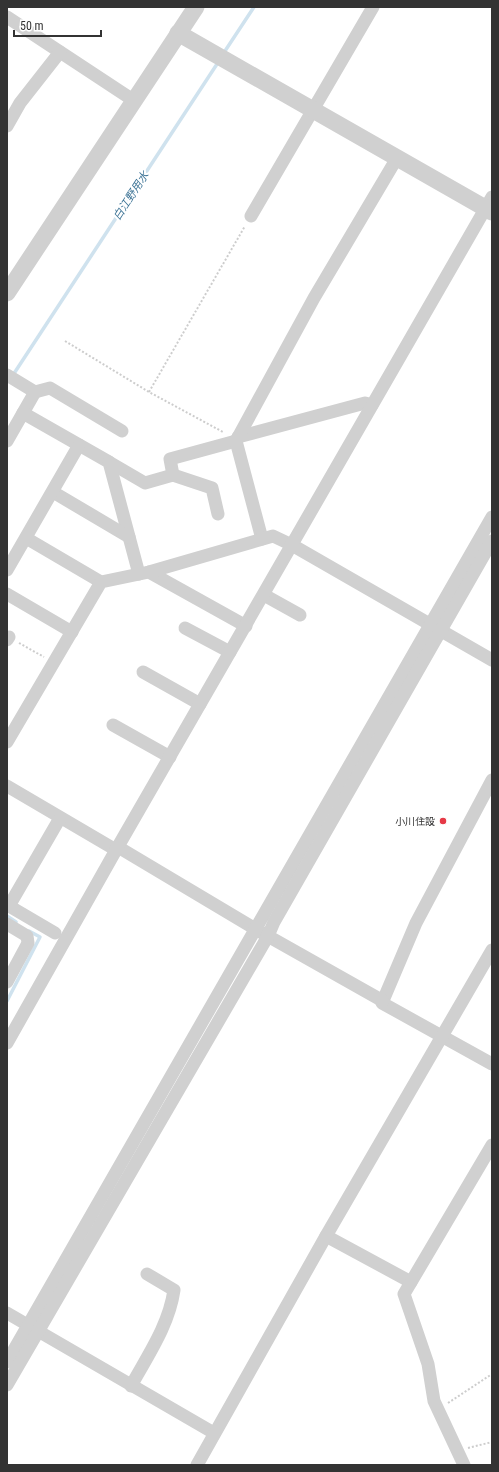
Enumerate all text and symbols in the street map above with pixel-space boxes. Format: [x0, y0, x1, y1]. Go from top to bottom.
scale bar [14, 12, 101, 38]
text: 50 m [20, 19, 44, 33]
water label: 白江野用水 [111, 169, 152, 223]
place label: 小川住設 [395, 816, 435, 827]
marker: 小川住設 [438, 816, 448, 826]

